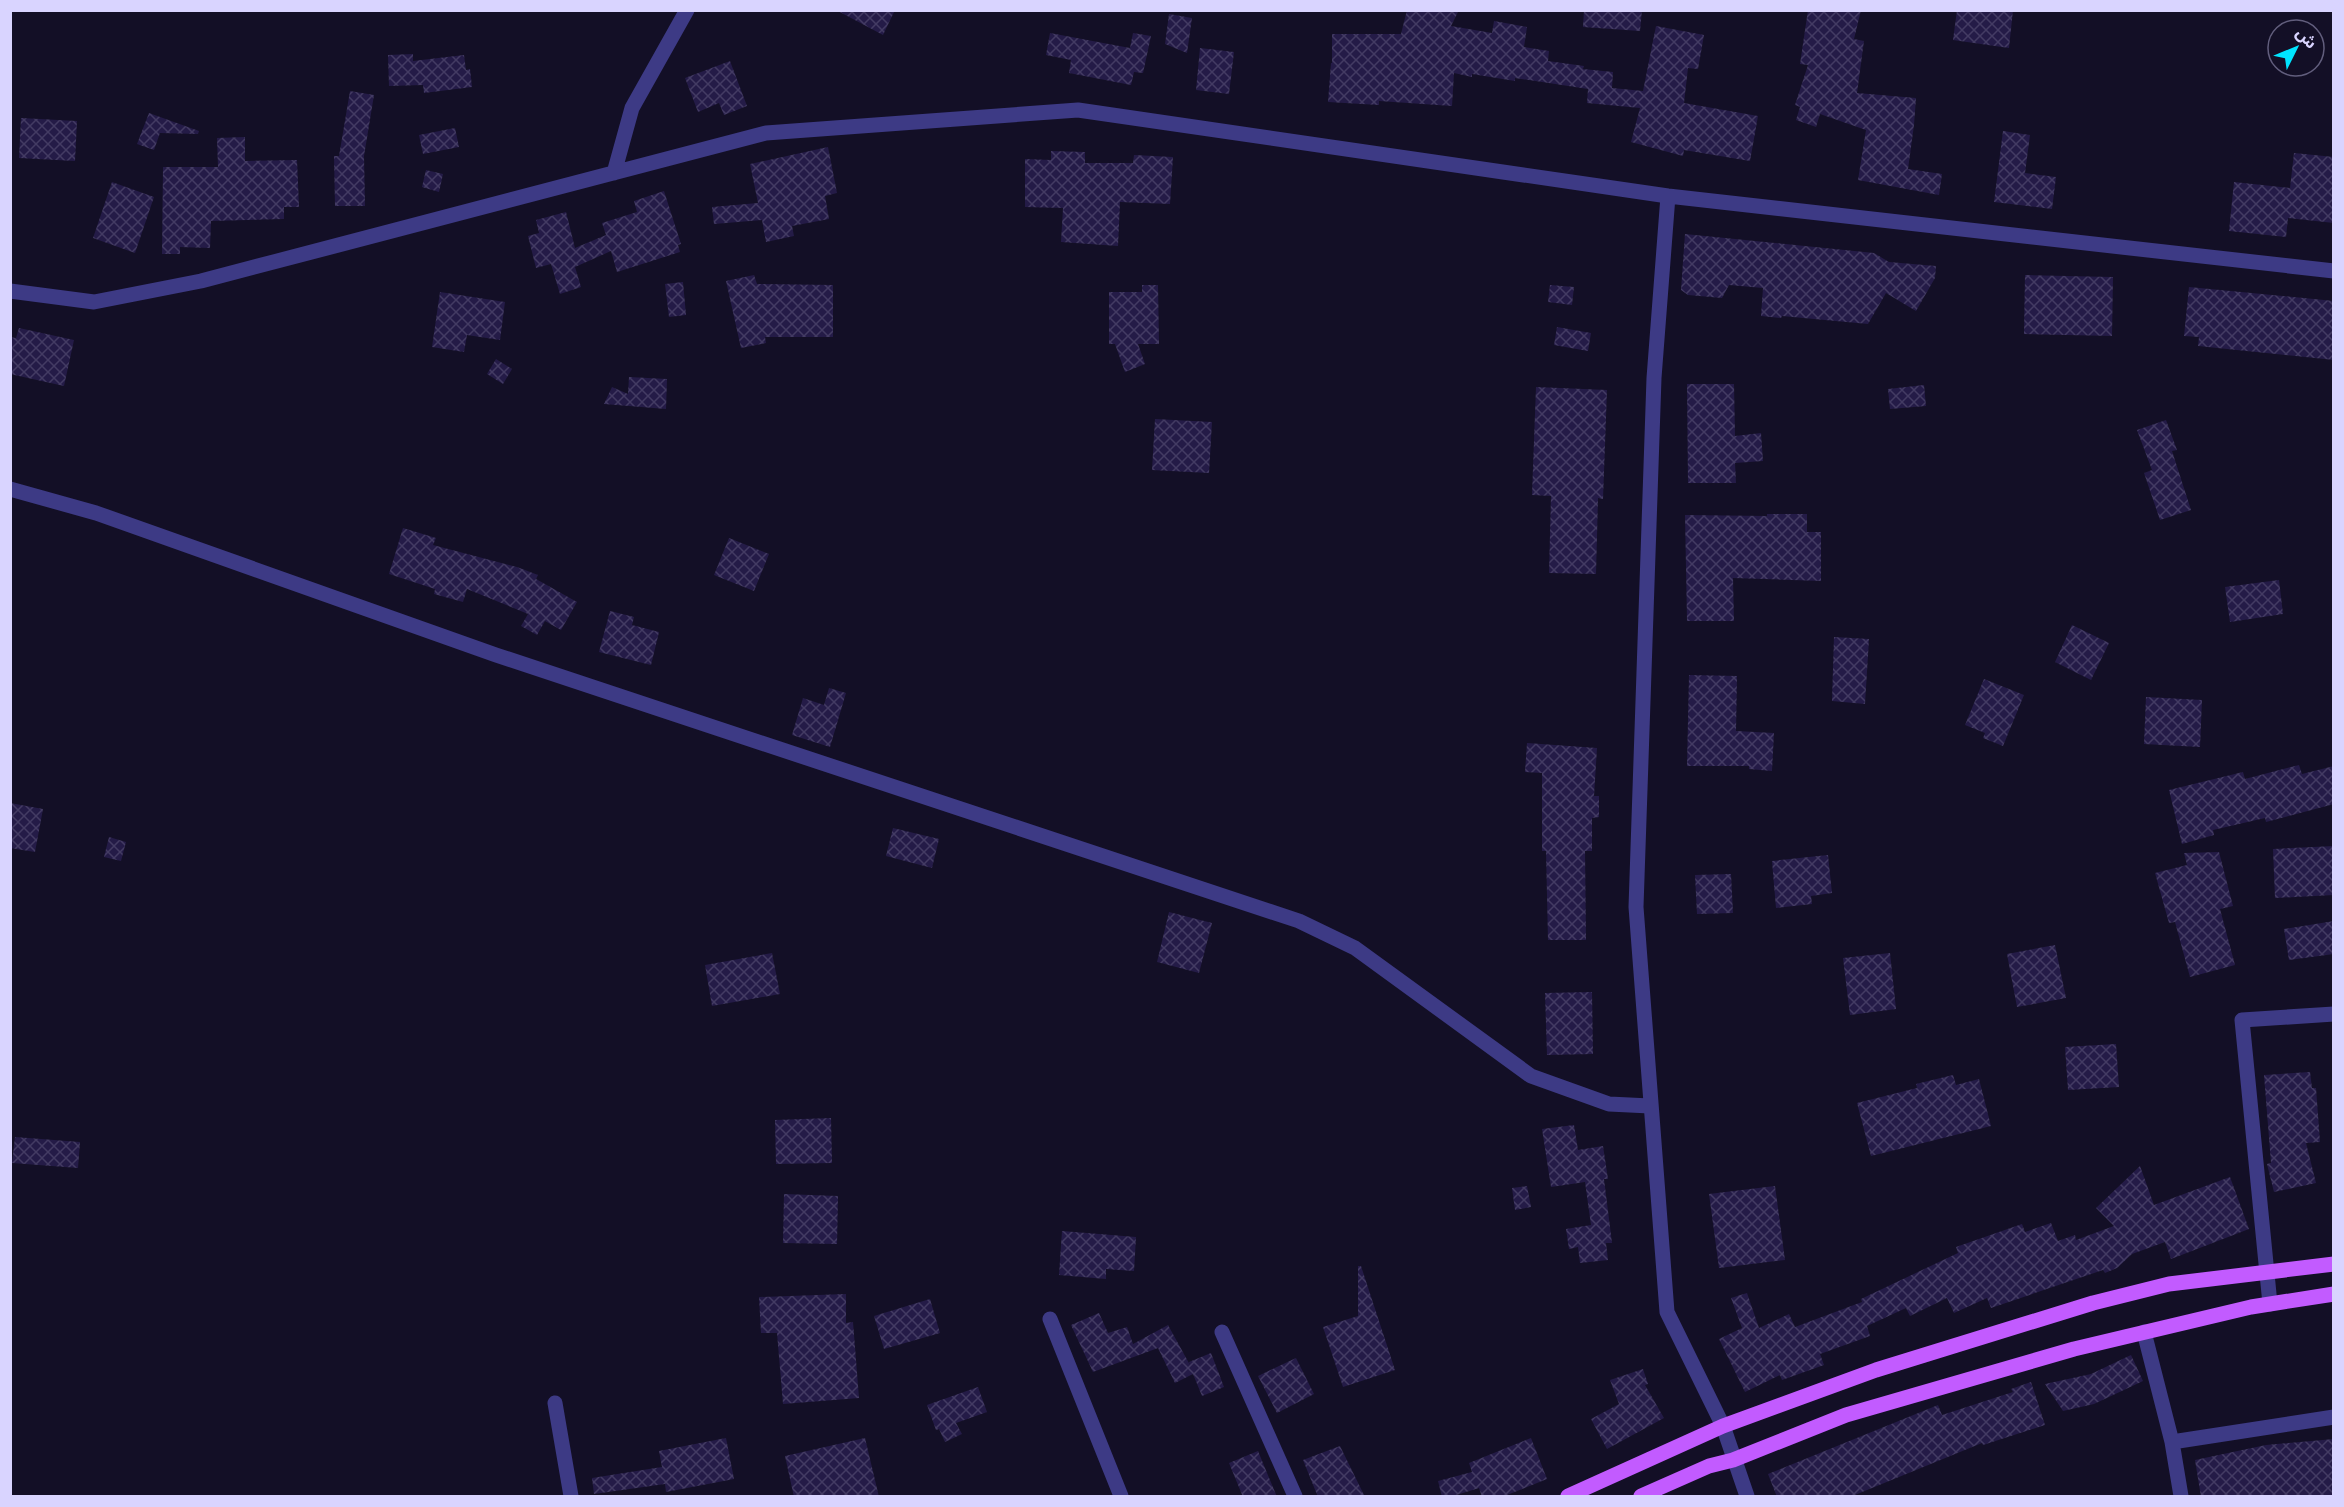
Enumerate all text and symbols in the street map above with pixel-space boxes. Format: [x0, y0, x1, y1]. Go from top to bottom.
north arrow [2266, 18, 2326, 78]
text: ش [2292, 24, 2321, 53]

